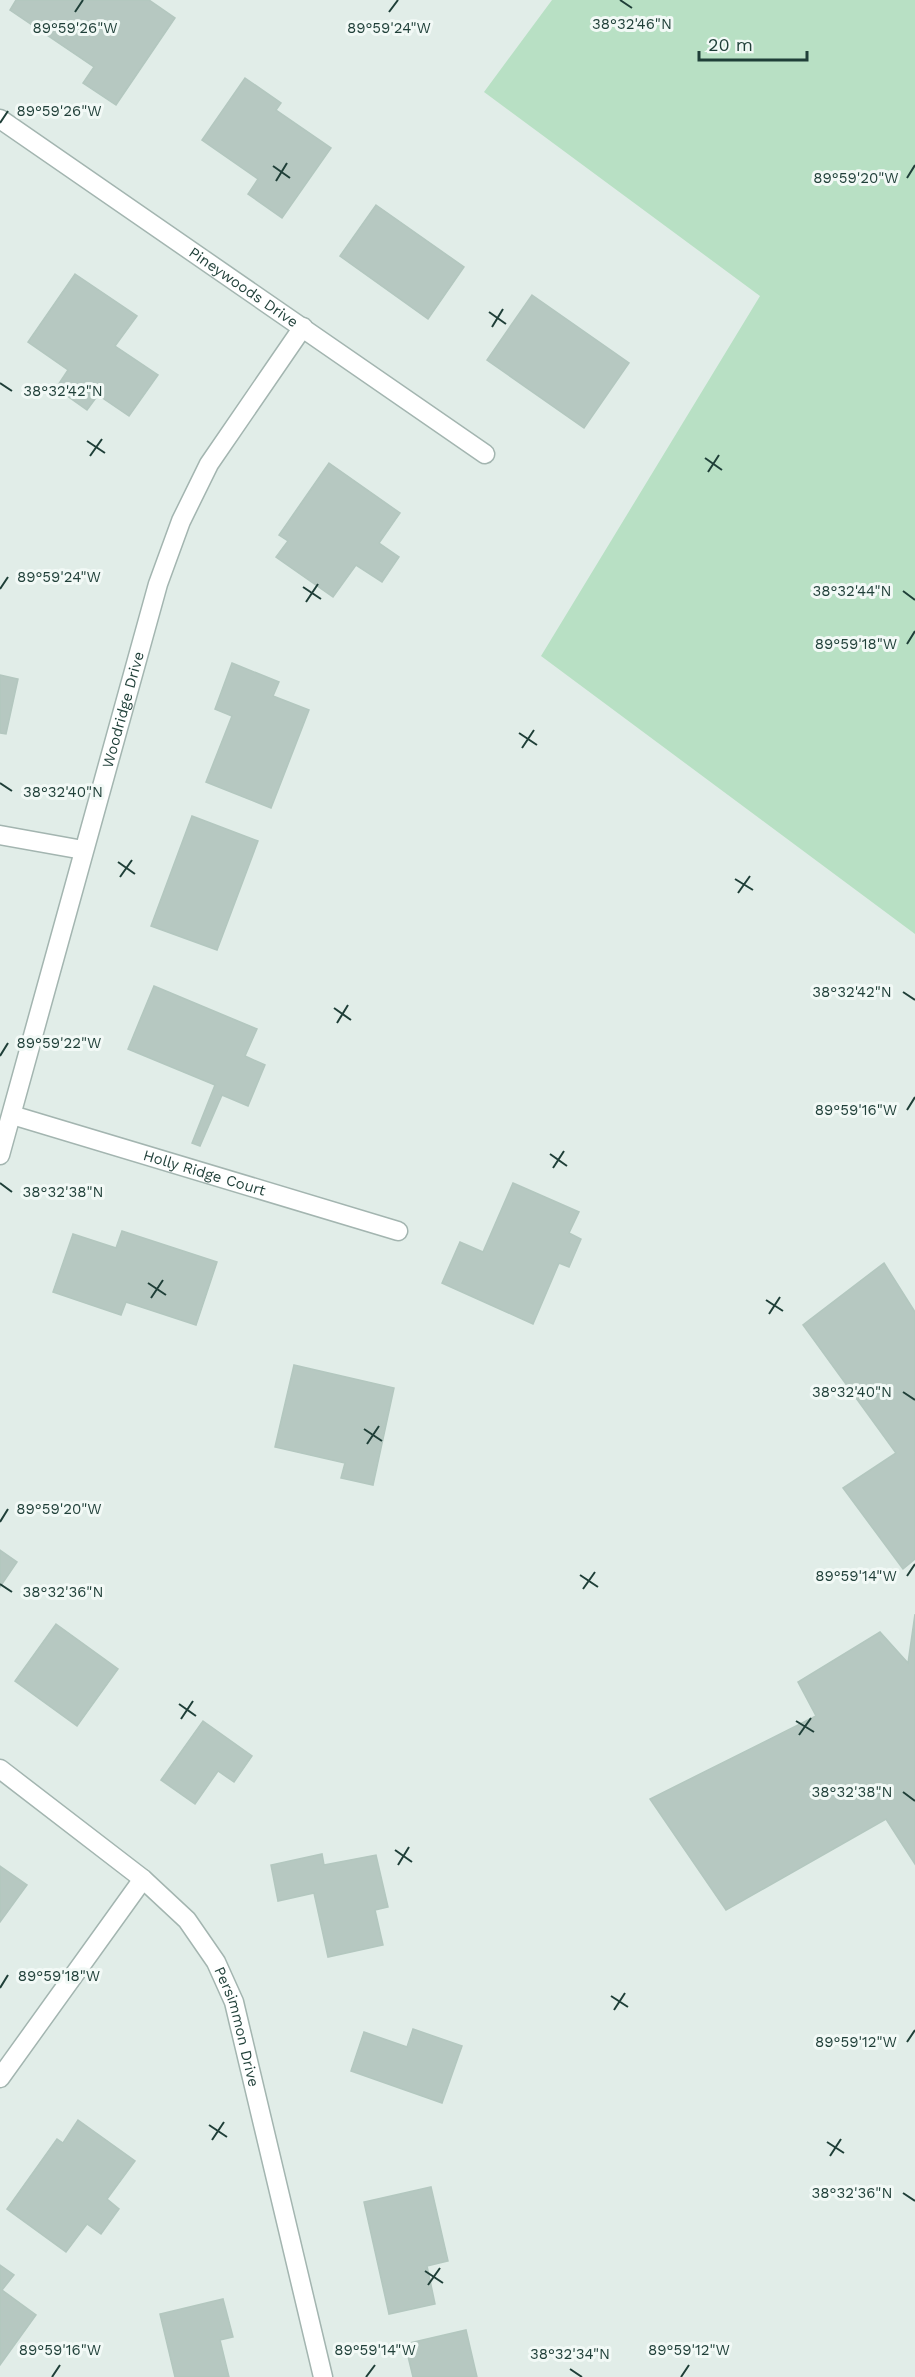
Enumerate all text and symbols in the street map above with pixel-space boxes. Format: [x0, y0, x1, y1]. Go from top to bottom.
text: 38°32'46"N [592, 15, 672, 33]
text: 89°59'26"W [32, 19, 118, 37]
text: 89°59'24"W [347, 19, 431, 37]
scale bar [699, 24, 807, 62]
text: 20 m [708, 34, 753, 55]
text: 89°59'26"W [16, 102, 102, 120]
text: 89°59'20"W [813, 169, 899, 187]
street label: Pineywoods Drive [186, 243, 302, 331]
text: 38°32'42"N [23, 382, 103, 400]
text: 89°59'24"W [17, 568, 101, 586]
text: 38°32'44"N [812, 582, 892, 600]
text: 89°59'18"W [815, 635, 897, 653]
street label: Woodridge Drive [99, 650, 148, 770]
text: 38°32'40"N [23, 783, 103, 801]
text: 38°32'42"N [812, 983, 892, 1001]
text: 89°59'22"W [17, 1034, 101, 1052]
text: 89°59'16"W [815, 1101, 897, 1119]
street label: Holly Ridge Court [141, 1146, 268, 1200]
text: 38°32'38"N [23, 1183, 103, 1201]
text: 38°32'40"N [812, 1383, 892, 1401]
text: 89°59'20"W [16, 1500, 102, 1518]
text: 89°59'14"W [815, 1567, 897, 1585]
text: 38°32'36"N [23, 1583, 103, 1601]
text: 38°32'38"N [812, 1783, 892, 1801]
street label: Persimmon Drive [210, 1964, 263, 2089]
text: 89°59'18"W [18, 1967, 100, 1985]
text: 89°59'12"W [815, 2033, 897, 2051]
text: 38°32'36"N [812, 2184, 892, 2202]
text: 89°59'16"W [19, 2341, 101, 2359]
text: 89°59'14"W [334, 2341, 416, 2359]
text: 89°59'12"W [648, 2341, 730, 2359]
text: 38°32'34"N [530, 2345, 610, 2363]

